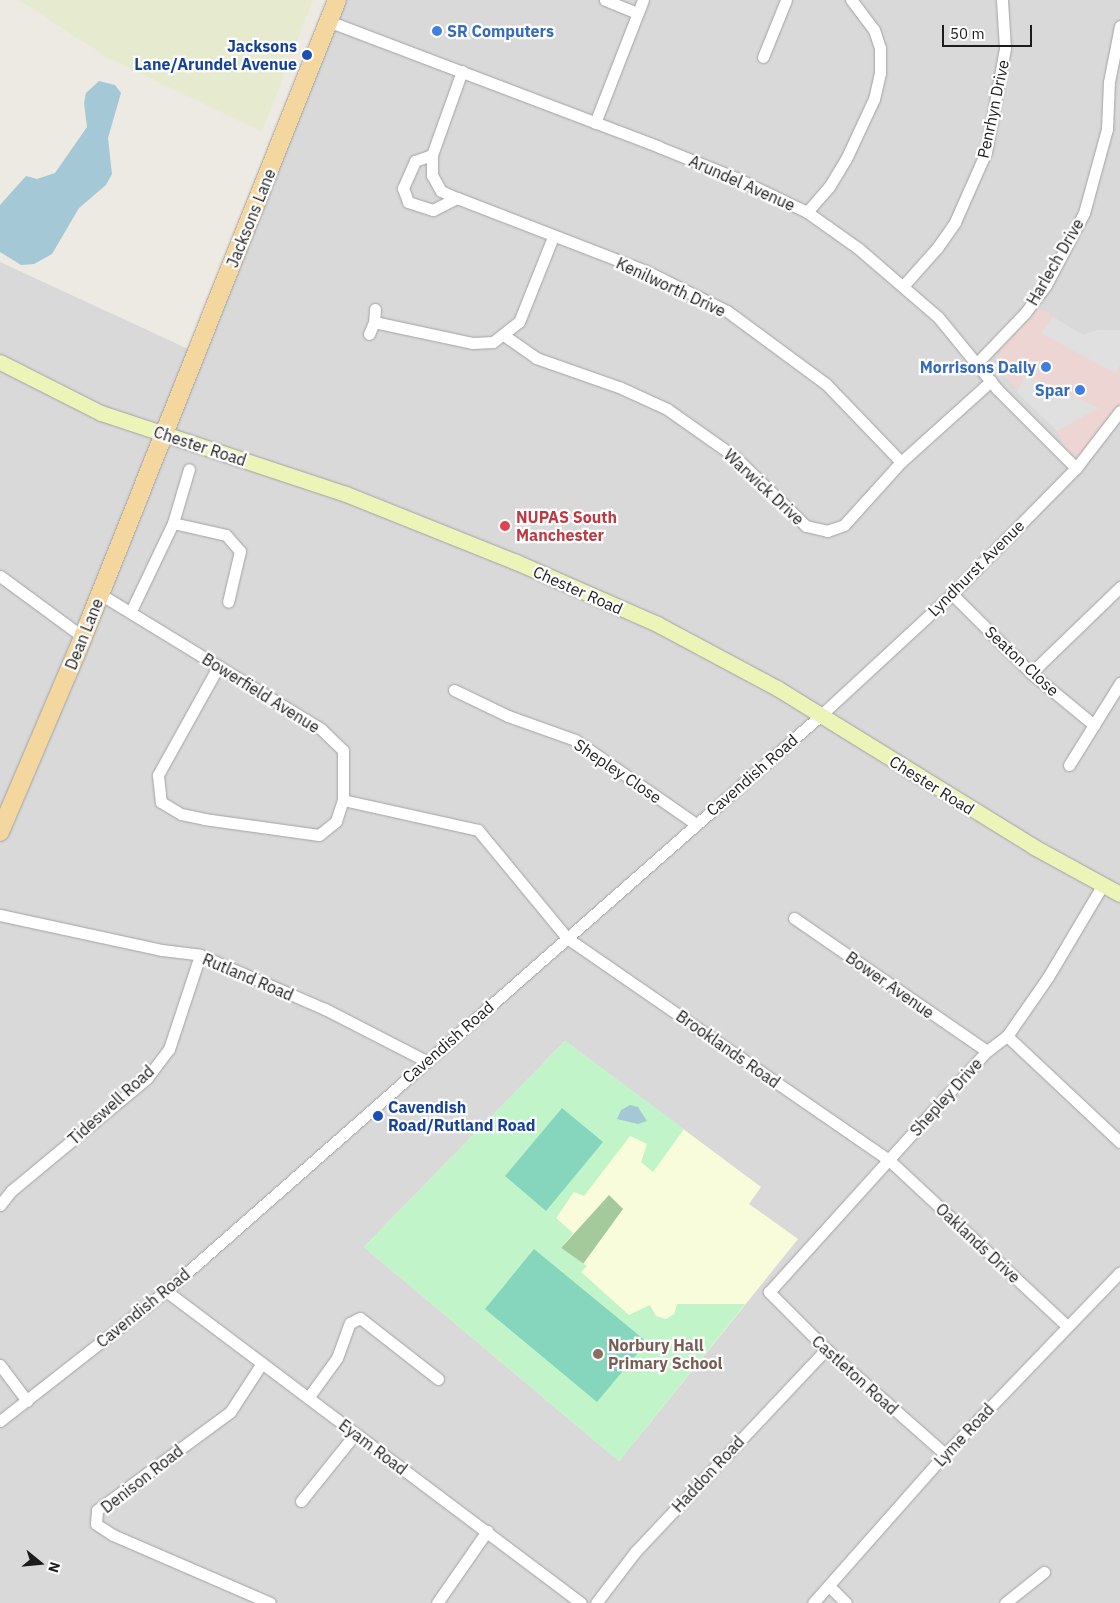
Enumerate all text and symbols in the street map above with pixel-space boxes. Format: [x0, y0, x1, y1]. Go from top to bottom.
scale bar [945, 15, 1035, 47]
place label: SR Computers [447, 21, 554, 41]
text: 50 m [950, 24, 985, 43]
marker: SR Computers [431, 25, 443, 37]
place label: Jacksons Lane/Arundel Avenue [134, 36, 297, 74]
marker: Jacksons Lane/Arundel Avenue [301, 49, 313, 61]
street label: Penrhyn Drive [973, 58, 1013, 160]
street label: Arundel Avenue [686, 151, 798, 215]
street label: Jacksons Lane [222, 166, 280, 270]
street label: Harlech Drive [1022, 215, 1088, 309]
street label: Kenilworth Drive [613, 253, 729, 321]
place label: Morrisons Daily [920, 357, 1036, 377]
marker: Morrisons Daily [1040, 361, 1052, 373]
place label: Spar [1035, 380, 1070, 400]
marker: Spar [1074, 384, 1086, 396]
street label: Chester Road [151, 422, 249, 470]
street label: Warwick Drive [720, 445, 808, 529]
place label: NUPAS South Manchester [516, 507, 617, 545]
street label: Lyndhurst Avenue [924, 516, 1028, 620]
marker: NUPAS South Manchester [498, 519, 512, 533]
street label: Chester Road [530, 562, 626, 618]
street label: Dean Lane [61, 595, 107, 673]
street label: Seaton Close [981, 622, 1063, 700]
street label: Bowerfield Avenue [199, 649, 323, 737]
street label: Cavendish Road [702, 730, 802, 820]
street label: Shepley Close [571, 735, 665, 807]
street label: Chester Road [886, 751, 978, 819]
street label: Bower Avenue [842, 947, 938, 1023]
street label: Rutland Road [200, 949, 296, 1005]
street label: Cavendish Road [398, 997, 498, 1087]
street label: Brooklands Road [672, 1006, 784, 1092]
street label: Shepley Drive [906, 1054, 986, 1140]
street label: Tideswell Road [64, 1061, 158, 1149]
place label: Cavendish Road/Rutland Road [388, 1097, 536, 1135]
marker: Cavendish Road/Rutland Road [372, 1110, 384, 1122]
street label: Oaklands Drive [932, 1199, 1024, 1287]
street label: Cavendish Road [92, 1264, 194, 1352]
street label: Castleton Road [808, 1331, 902, 1419]
place label: Norbury Hall Primary School [608, 1335, 722, 1373]
marker: Norbury Hall Primary School [592, 1348, 604, 1360]
street label: Lyme Road [930, 1400, 998, 1470]
street label: Eyam Road [335, 1415, 411, 1479]
street label: Haddon Road [668, 1432, 748, 1516]
street label: Denison Road [97, 1441, 187, 1517]
north arrow [15, 1538, 65, 1588]
text: N [44, 1560, 64, 1575]

